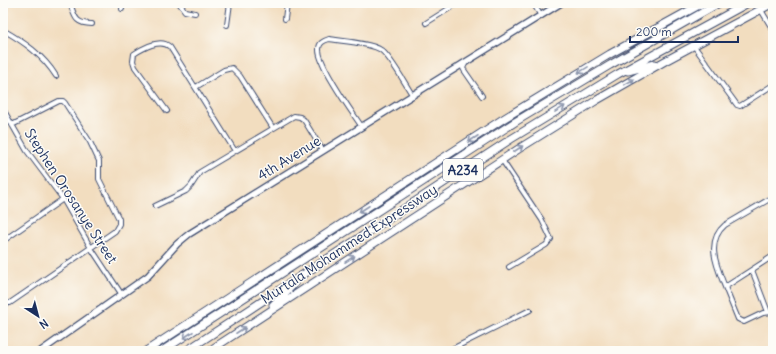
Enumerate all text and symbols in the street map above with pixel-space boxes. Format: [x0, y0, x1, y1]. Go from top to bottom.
scale bar [630, 18, 738, 44]
text: 200 m [636, 24, 672, 39]
one-way arrow [577, 66, 589, 74]
one-way arrow [623, 77, 635, 85]
one-way arrow [554, 105, 566, 113]
street label: Stephen Orosanye Street [21, 125, 122, 267]
street label: 4th Avenue [254, 132, 324, 184]
one-way arrow [467, 135, 479, 143]
one-way arrow [512, 145, 524, 153]
road number: A234 [443, 159, 483, 181]
street label: Murtala Mohammed Expressway [257, 180, 441, 308]
one-way arrow [358, 206, 370, 214]
one-way arrow [344, 254, 356, 262]
north arrow [18, 296, 58, 336]
text: N [37, 316, 51, 332]
one-way arrow [236, 325, 247, 334]
one-way arrow [182, 330, 193, 339]

